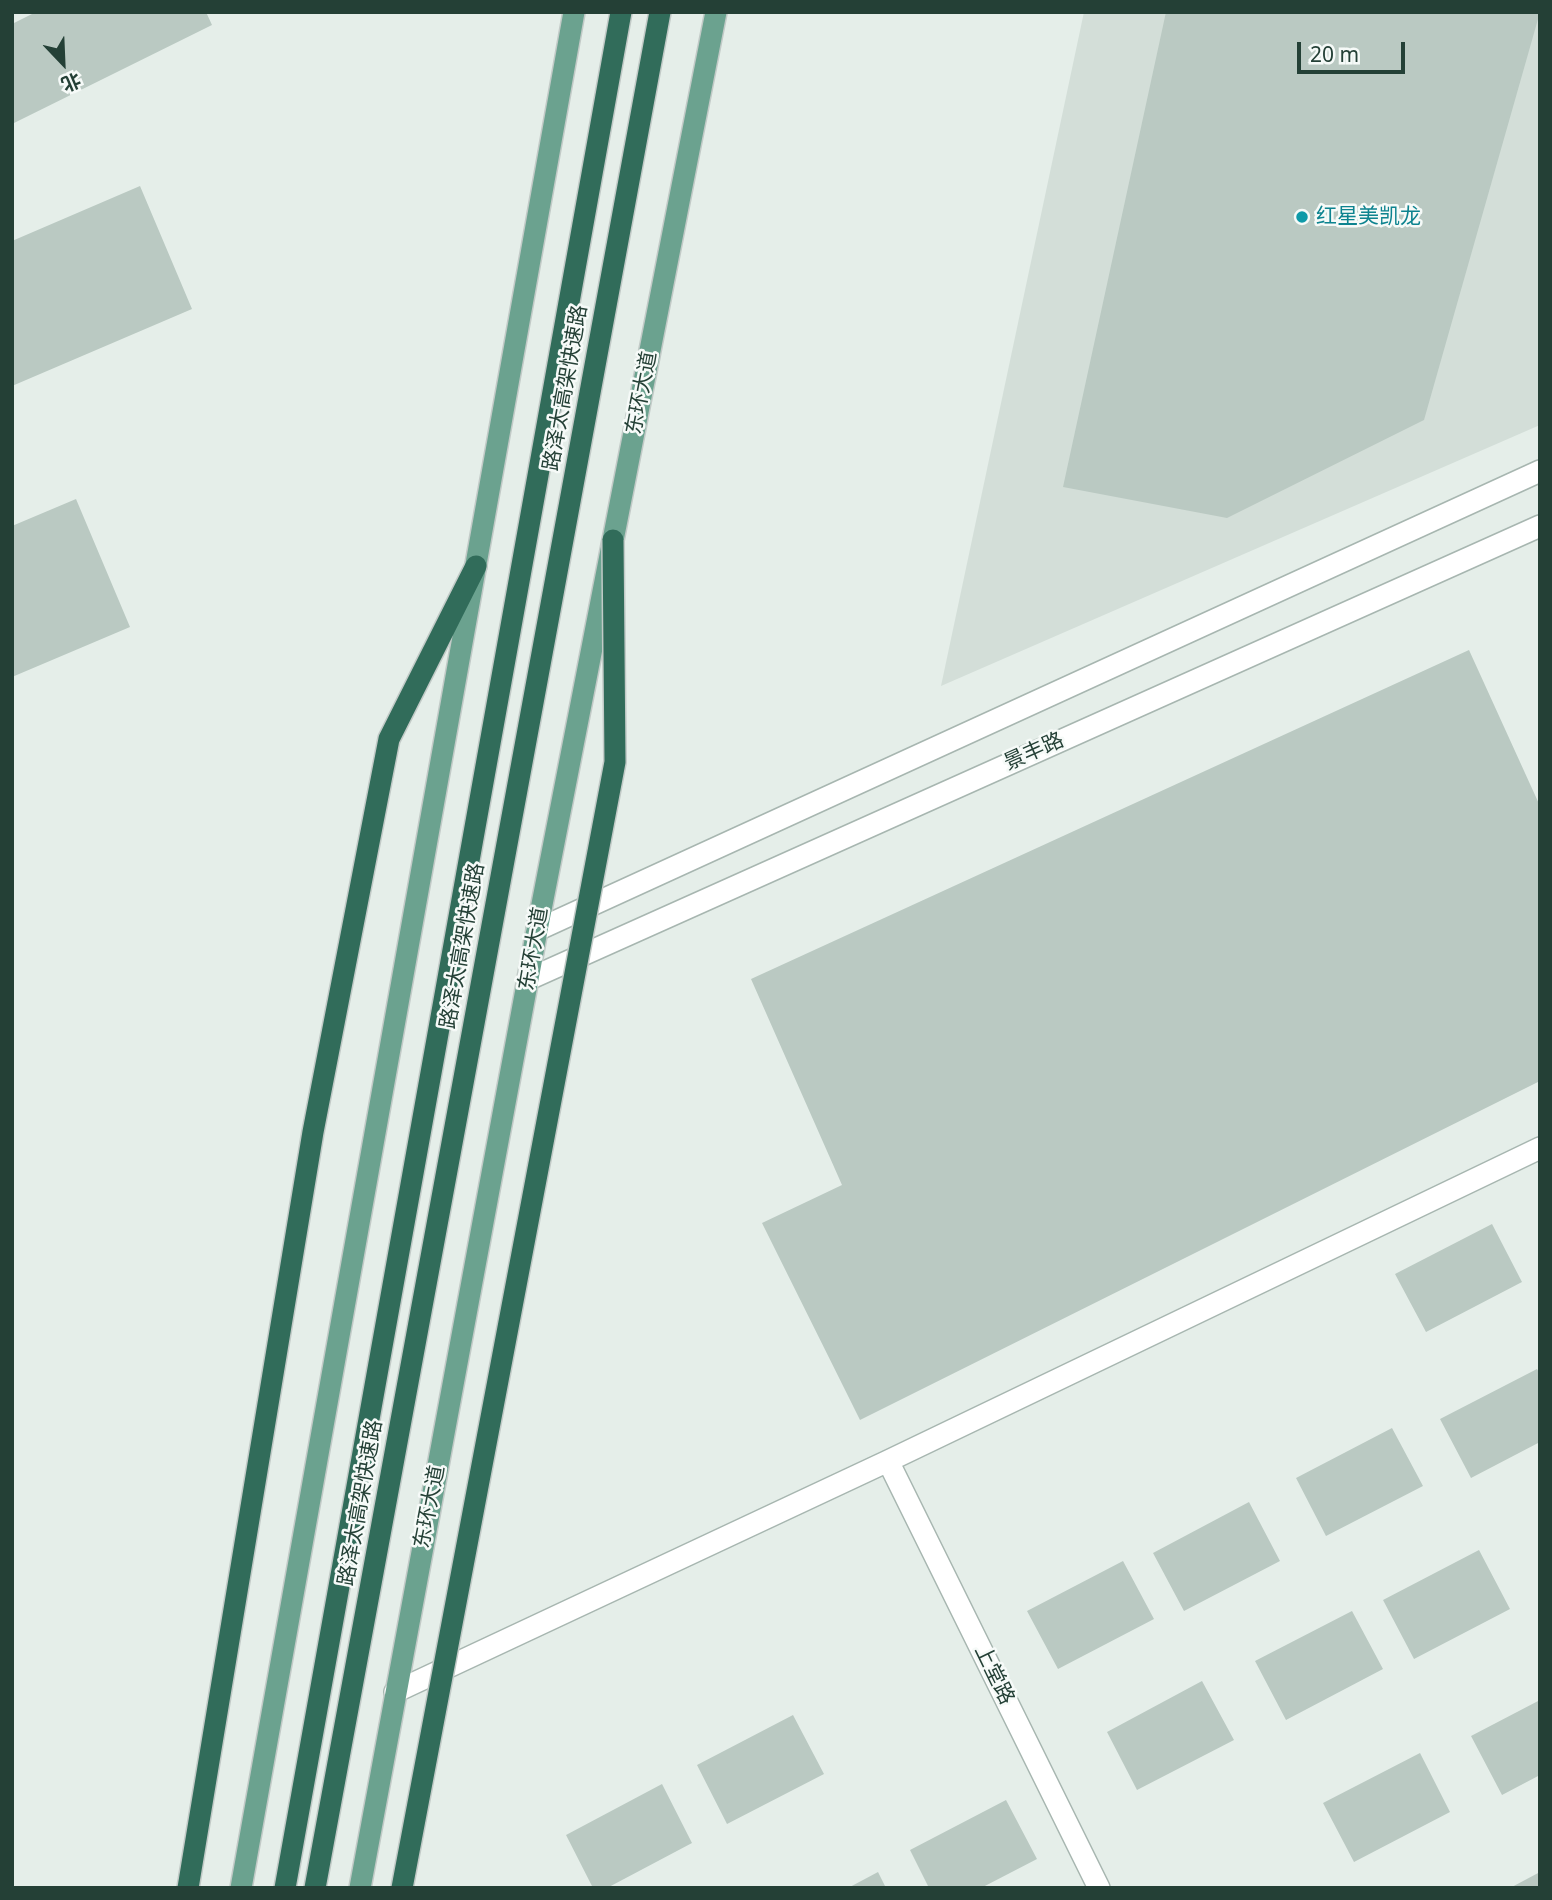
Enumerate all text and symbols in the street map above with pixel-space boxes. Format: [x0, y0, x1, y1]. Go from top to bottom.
north arrow [28, 28, 98, 98]
scale bar [1300, 28, 1408, 72]
text: 20 m [1310, 40, 1359, 68]
text: 北 [57, 67, 85, 98]
place label: 红星美凯龙 [1316, 204, 1421, 230]
marker: 红星美凯龙 [1294, 209, 1310, 225]
street label: 路泽太高架快速路 [539, 303, 593, 473]
street label: 东环大道 [622, 349, 662, 437]
street label: 景丰路 [1000, 728, 1068, 776]
street label: 路泽太高架快速路 [436, 861, 490, 1031]
street label: 东环大道 [514, 905, 554, 993]
street label: 路泽太高架快速路 [334, 1418, 388, 1588]
street label: 东环大道 [410, 1463, 450, 1551]
street label: 上堂路 [969, 1641, 1019, 1709]

